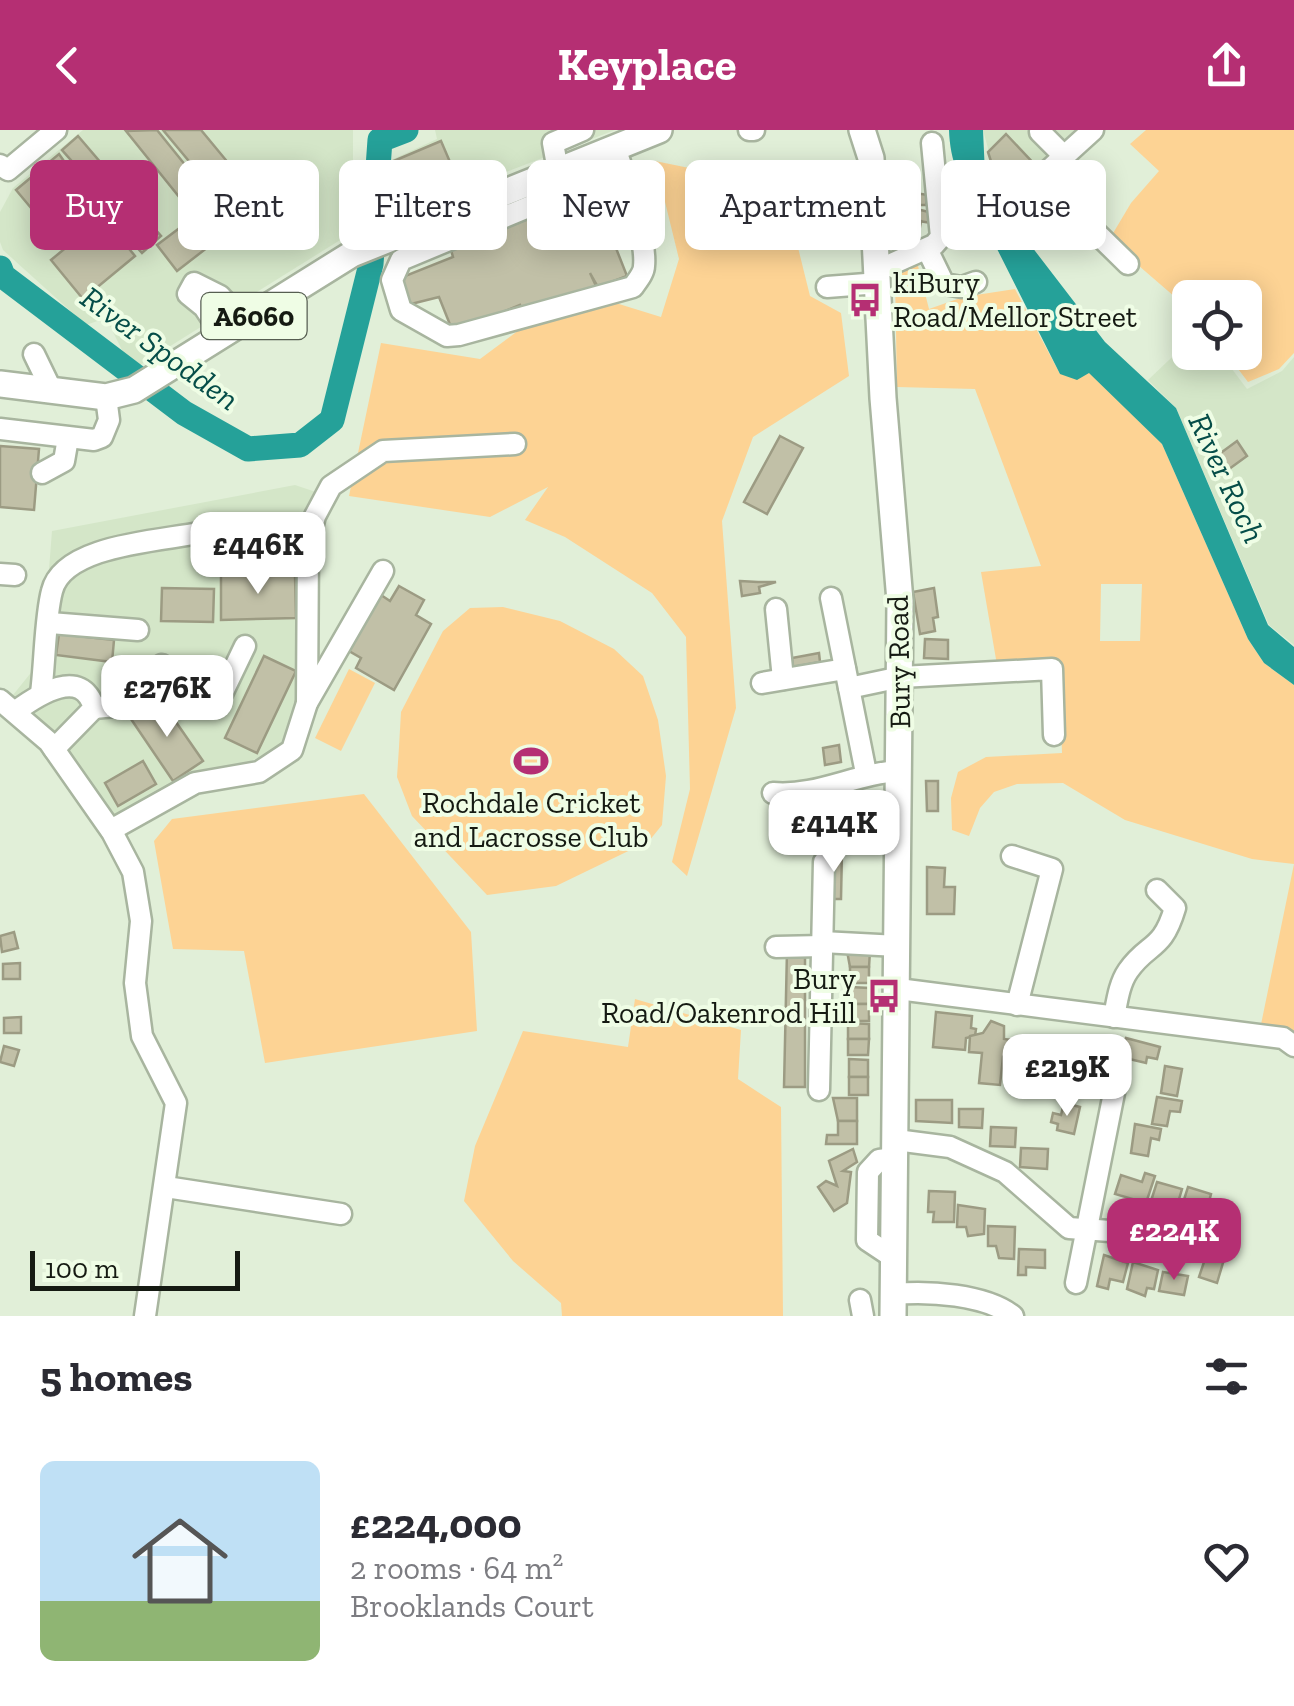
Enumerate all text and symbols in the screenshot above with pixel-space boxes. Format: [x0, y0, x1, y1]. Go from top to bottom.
icon: back [40, 38, 95, 93]
text: Keyplace [557, 38, 737, 92]
icon: share [1199, 38, 1254, 93]
chip: Buy [30, 160, 158, 250]
chip: Rent [178, 160, 319, 250]
chip: Filters [339, 160, 507, 250]
chip: New [527, 160, 665, 250]
chip: Apartment [685, 160, 921, 250]
chip: House [941, 160, 1106, 250]
place label: kiBury Road/Mellor Street [893, 265, 1137, 335]
water label: River Spodden [74, 278, 246, 418]
map controls [1172, 280, 1262, 370]
button: locate [1172, 280, 1262, 370]
bus stop icon: kiBury Road/Mellor Street [846, 281, 884, 319]
road number: A6060 [202, 293, 306, 339]
water label: River Roch [1181, 407, 1273, 549]
pin: £446K [188, 512, 328, 597]
text: £446K [212, 525, 304, 563]
street label: Bury Road [880, 594, 918, 729]
pin: £276K [97, 655, 237, 740]
text: £276K [123, 668, 211, 706]
sports icon: Rochdale Cricket and Lacrosse Club [512, 742, 550, 780]
place label: Rochdale Cricket and Lacrosse Club [413, 785, 649, 855]
pin: £414K [764, 790, 904, 875]
text: £414K [791, 803, 877, 841]
place label: Bury Road/Oakenrod Hill [601, 961, 857, 1031]
bus stop icon: Bury Road/Oakenrod Hill [865, 977, 903, 1015]
pin: £219K [997, 1034, 1137, 1119]
text: £219K [1025, 1047, 1109, 1085]
pin: £224K [1104, 1198, 1244, 1283]
text: £224K [1129, 1211, 1219, 1249]
scale bar [30, 1246, 240, 1290]
text: 100 m [45, 1252, 119, 1285]
icon: filters [1199, 1349, 1254, 1404]
text: 5 homes [40, 1351, 193, 1402]
text: £224,000 [350, 1498, 522, 1549]
icon: home [120, 1501, 240, 1621]
icon: heart [1199, 1534, 1254, 1589]
text: 2 rooms · 64 m² [350, 1549, 563, 1587]
text: Brooklands Court [350, 1587, 594, 1625]

